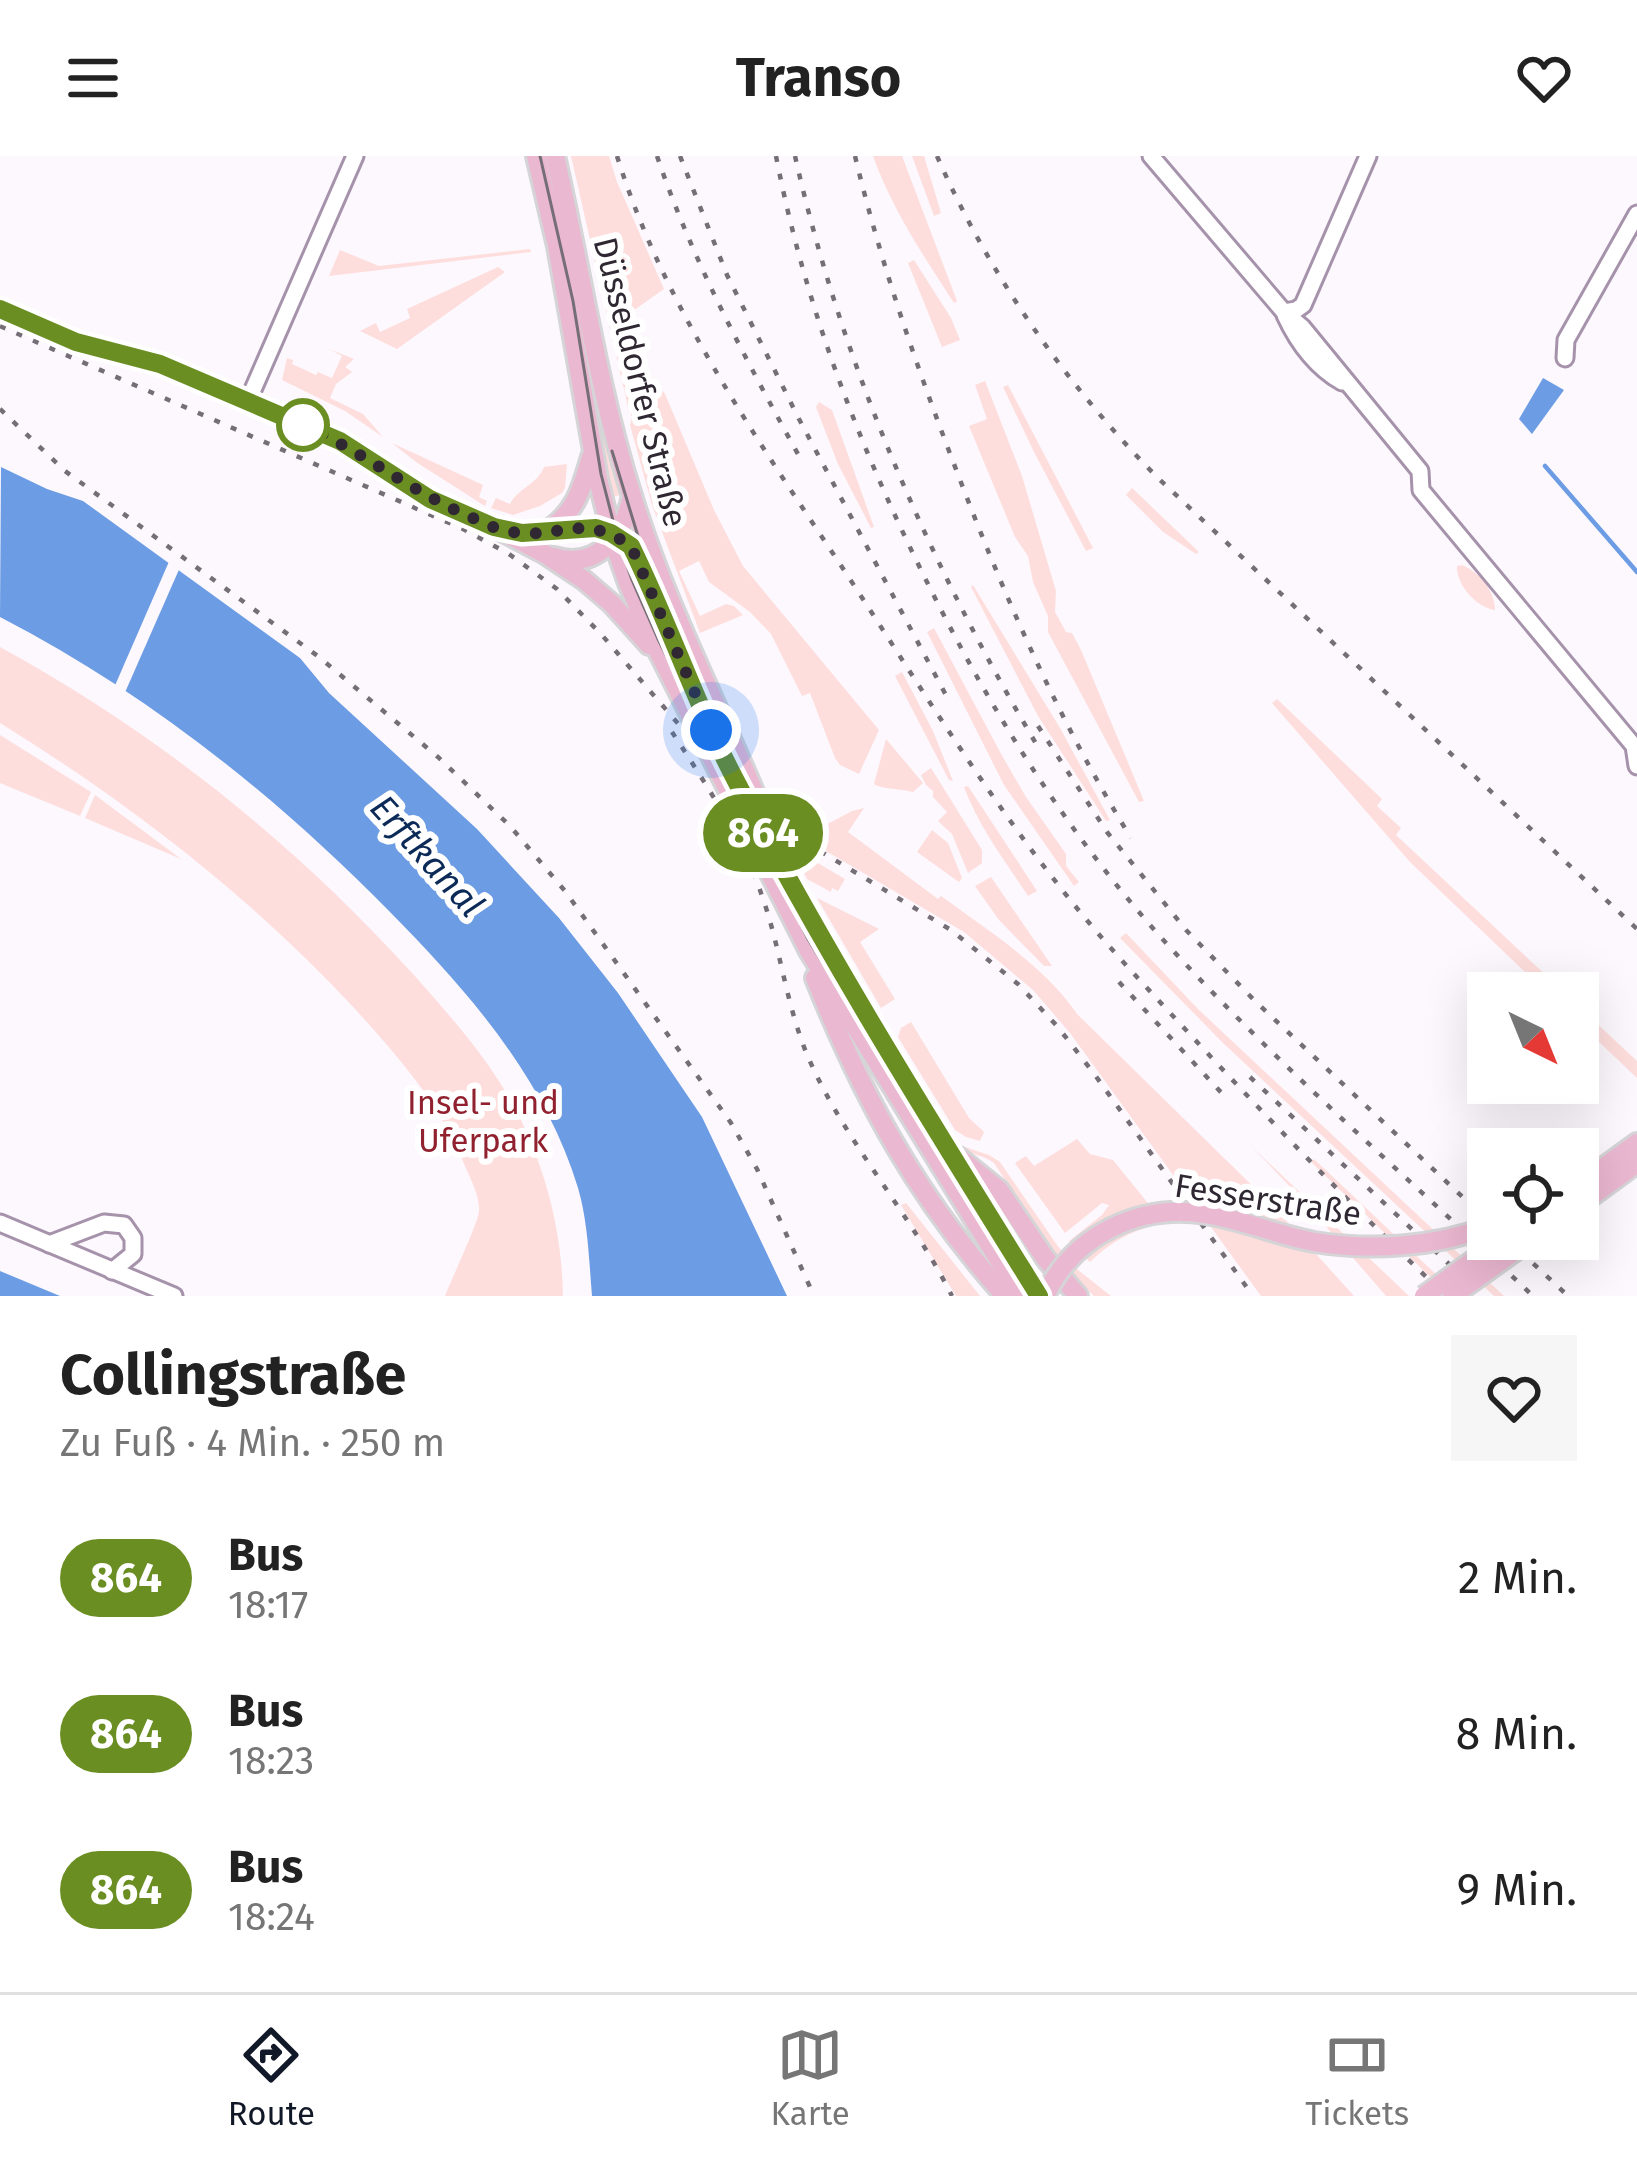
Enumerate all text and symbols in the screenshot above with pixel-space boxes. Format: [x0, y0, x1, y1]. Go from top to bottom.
icon: menu [60, 45, 126, 111]
icon: heart [1511, 45, 1577, 111]
text: Transo [736, 46, 901, 110]
street label: Düsseldorfer Straße [585, 233, 695, 531]
unlabelled marker [278, 400, 328, 450]
your location [681, 700, 741, 760]
water label: Erftkanal [361, 786, 493, 926]
line badge: 864 [694, 794, 832, 872]
text: 864 [727, 808, 799, 858]
north arrow [1467, 972, 1599, 1104]
map controls [1467, 972, 1599, 1260]
park label: Insel- und Uferpark [407, 1083, 559, 1161]
button: locate [1467, 1128, 1599, 1260]
street label: Fesserstraße [1172, 1166, 1364, 1234]
button: heart [1451, 1335, 1577, 1461]
text: Collingstraße [60, 1341, 406, 1409]
text: Zu Fuß · 4 Min. · 250 m [60, 1420, 445, 1466]
text: Bus [228, 1528, 303, 1582]
text: 2 Min. [1458, 1551, 1577, 1605]
text: 864 [90, 1553, 162, 1603]
text: 18:17 [228, 1582, 308, 1628]
text: Bus [228, 1684, 303, 1738]
text: 8 Min. [1455, 1707, 1577, 1761]
text: 864 [90, 1709, 162, 1759]
text: 18:23 [228, 1738, 314, 1784]
text: Bus [228, 1840, 303, 1894]
text: 9 Min. [1457, 1863, 1577, 1917]
text: 864 [90, 1865, 162, 1915]
text: 18:24 [228, 1894, 315, 1940]
tab: Route [228, 2022, 315, 2134]
tab: Karte [770, 2022, 850, 2134]
tab: Tickets [1305, 2022, 1409, 2134]

